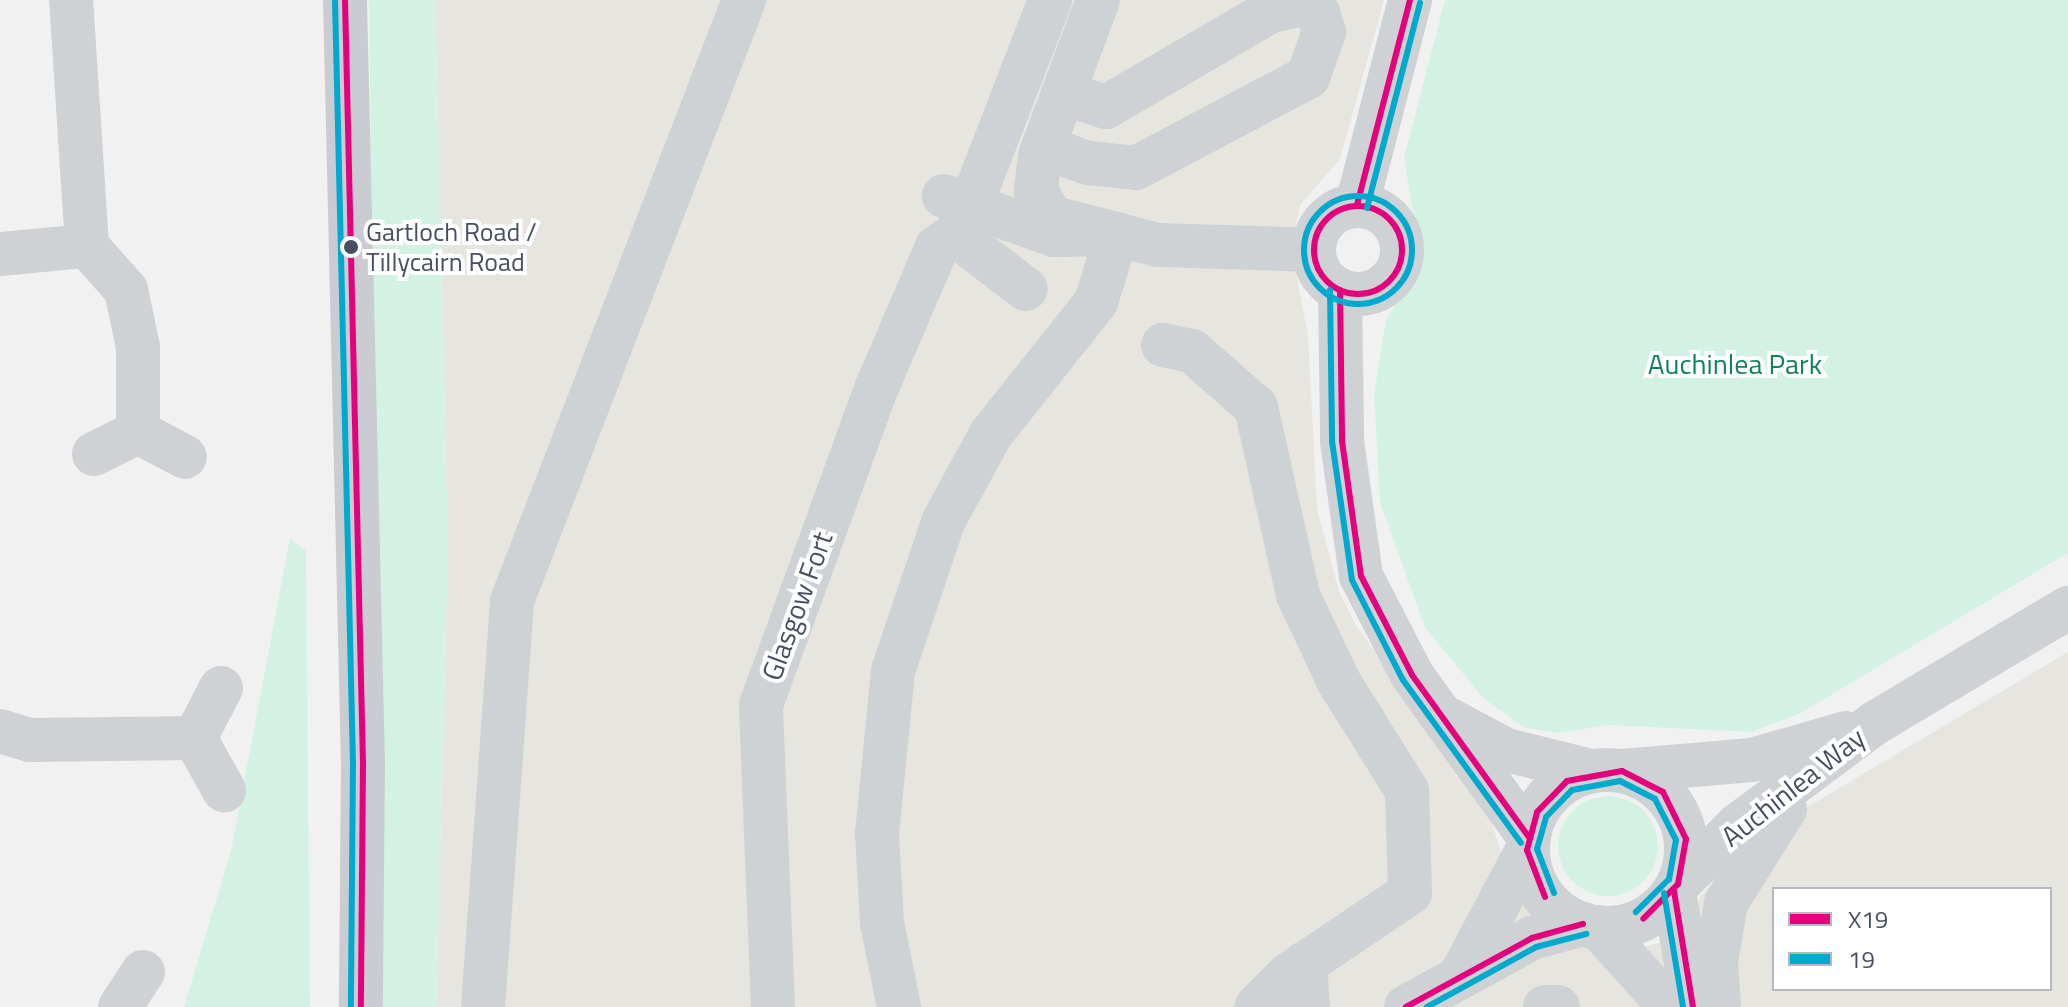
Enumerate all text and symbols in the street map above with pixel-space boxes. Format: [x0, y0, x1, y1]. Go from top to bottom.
place label: Gartloch Road / Tillycairn Road [366, 216, 537, 278]
marker: Gartloch Road / Tillycairn Road [343, 239, 359, 255]
park label: Auchinlea Park [1648, 347, 1822, 381]
street label: Glasgow Fort [755, 527, 839, 685]
street label: Auchinlea Way [1715, 721, 1871, 853]
legend [1772, 887, 2052, 991]
text: X19 [1848, 901, 1888, 937]
text: 19 [1848, 941, 1875, 977]

